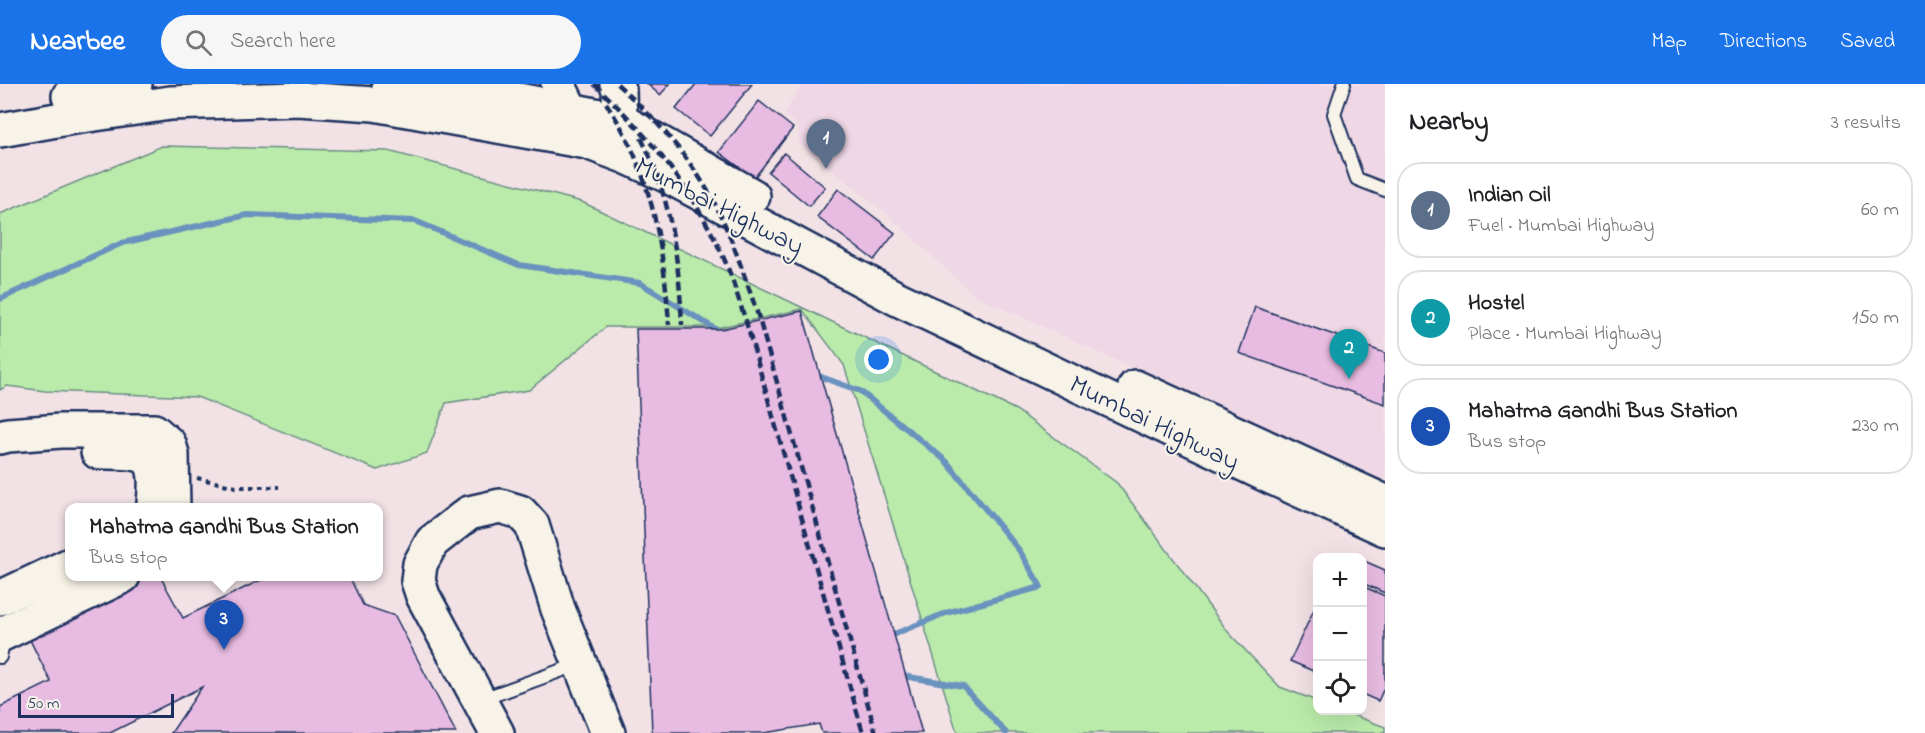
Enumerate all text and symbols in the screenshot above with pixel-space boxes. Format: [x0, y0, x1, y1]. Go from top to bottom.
search box [161, 15, 581, 69]
text: Nearbee [30, 22, 125, 63]
icon: search [182, 26, 215, 59]
text: Search here [230, 26, 336, 58]
text: Map [1651, 27, 1687, 57]
text: Directions [1720, 27, 1807, 57]
text: Saved [1840, 27, 1895, 57]
text: Nearby [1409, 104, 1488, 142]
text: 3 results [1831, 109, 1901, 138]
pin: 1 [806, 120, 846, 169]
street label: Mumbai Highway [628, 148, 810, 267]
text: Indian Oil [1468, 180, 1551, 212]
text: 1 [1427, 196, 1434, 225]
text: 60 m [1861, 196, 1899, 225]
text: Fuel · Mumbai Highway [1468, 212, 1654, 241]
text: Hostel [1468, 288, 1524, 320]
text: 2 [1426, 304, 1435, 333]
text: 150 m [1852, 304, 1899, 333]
text: Place · Mumbai Highway [1468, 320, 1662, 349]
pin: 2 [1330, 330, 1368, 379]
your location [864, 345, 893, 374]
street label: Mumbai Highway [1062, 366, 1246, 482]
text: Mahatma Gandhi Bus Station [1468, 396, 1737, 428]
text: 3 [1426, 412, 1435, 441]
text: 230 m [1852, 412, 1899, 441]
text: Bus stop [1468, 428, 1546, 457]
popup [65, 503, 383, 581]
text: Mahatma Gandhi Bus Station [89, 512, 359, 544]
text: Bus stop [89, 544, 168, 573]
map controls [1313, 553, 1367, 715]
button: + [1313, 553, 1367, 607]
pin: 3 [204, 600, 244, 650]
button: − [1313, 607, 1367, 661]
button: locate [1313, 661, 1367, 715]
scale bar [18, 691, 174, 718]
text: 50 m [27, 692, 59, 716]

